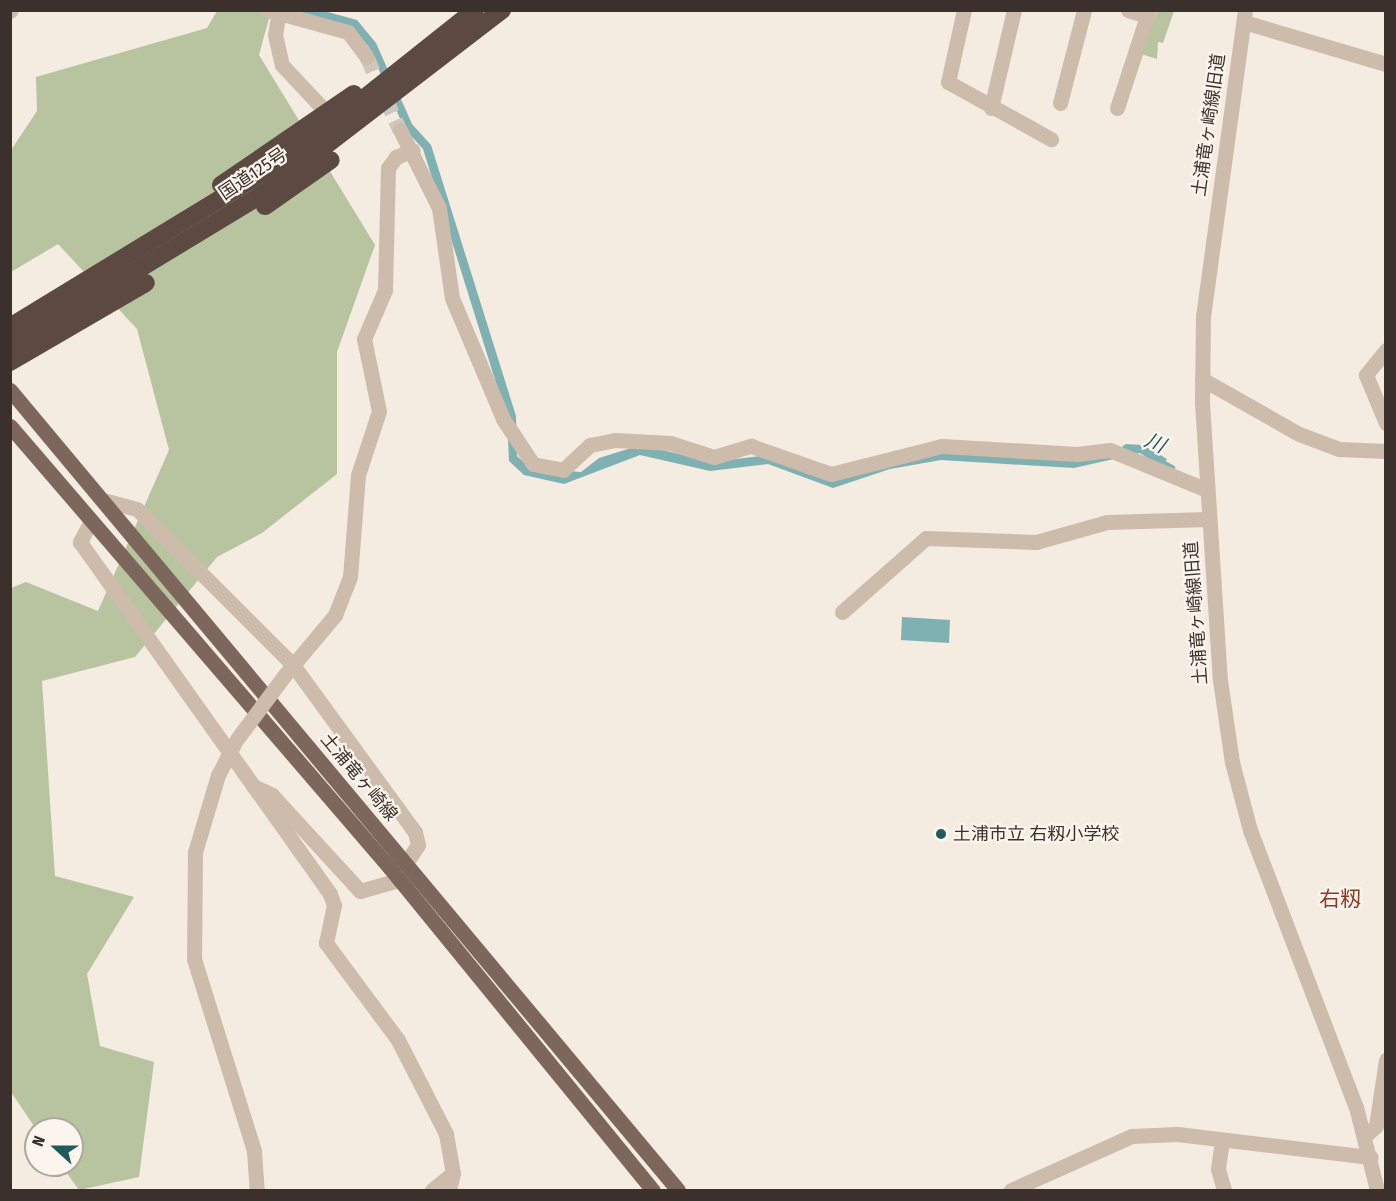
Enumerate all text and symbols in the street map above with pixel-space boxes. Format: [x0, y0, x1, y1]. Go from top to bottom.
street label: 土浦竜ヶ崎線旧道 [1188, 52, 1230, 198]
street label: 国道125号 [215, 143, 291, 205]
water label: 川 [1141, 428, 1169, 458]
street label: 土浦竜ヶ崎線旧道 [1180, 540, 1212, 686]
street label: 土浦竜ヶ崎線 [316, 729, 402, 825]
place label: 土浦市立 右籾小学校 [953, 823, 1119, 845]
marker: 土浦市立 右籾小学校 [934, 827, 948, 841]
district label: 右籾 [1319, 886, 1361, 912]
north arrow [24, 1117, 84, 1177]
text: N [28, 1133, 49, 1149]

